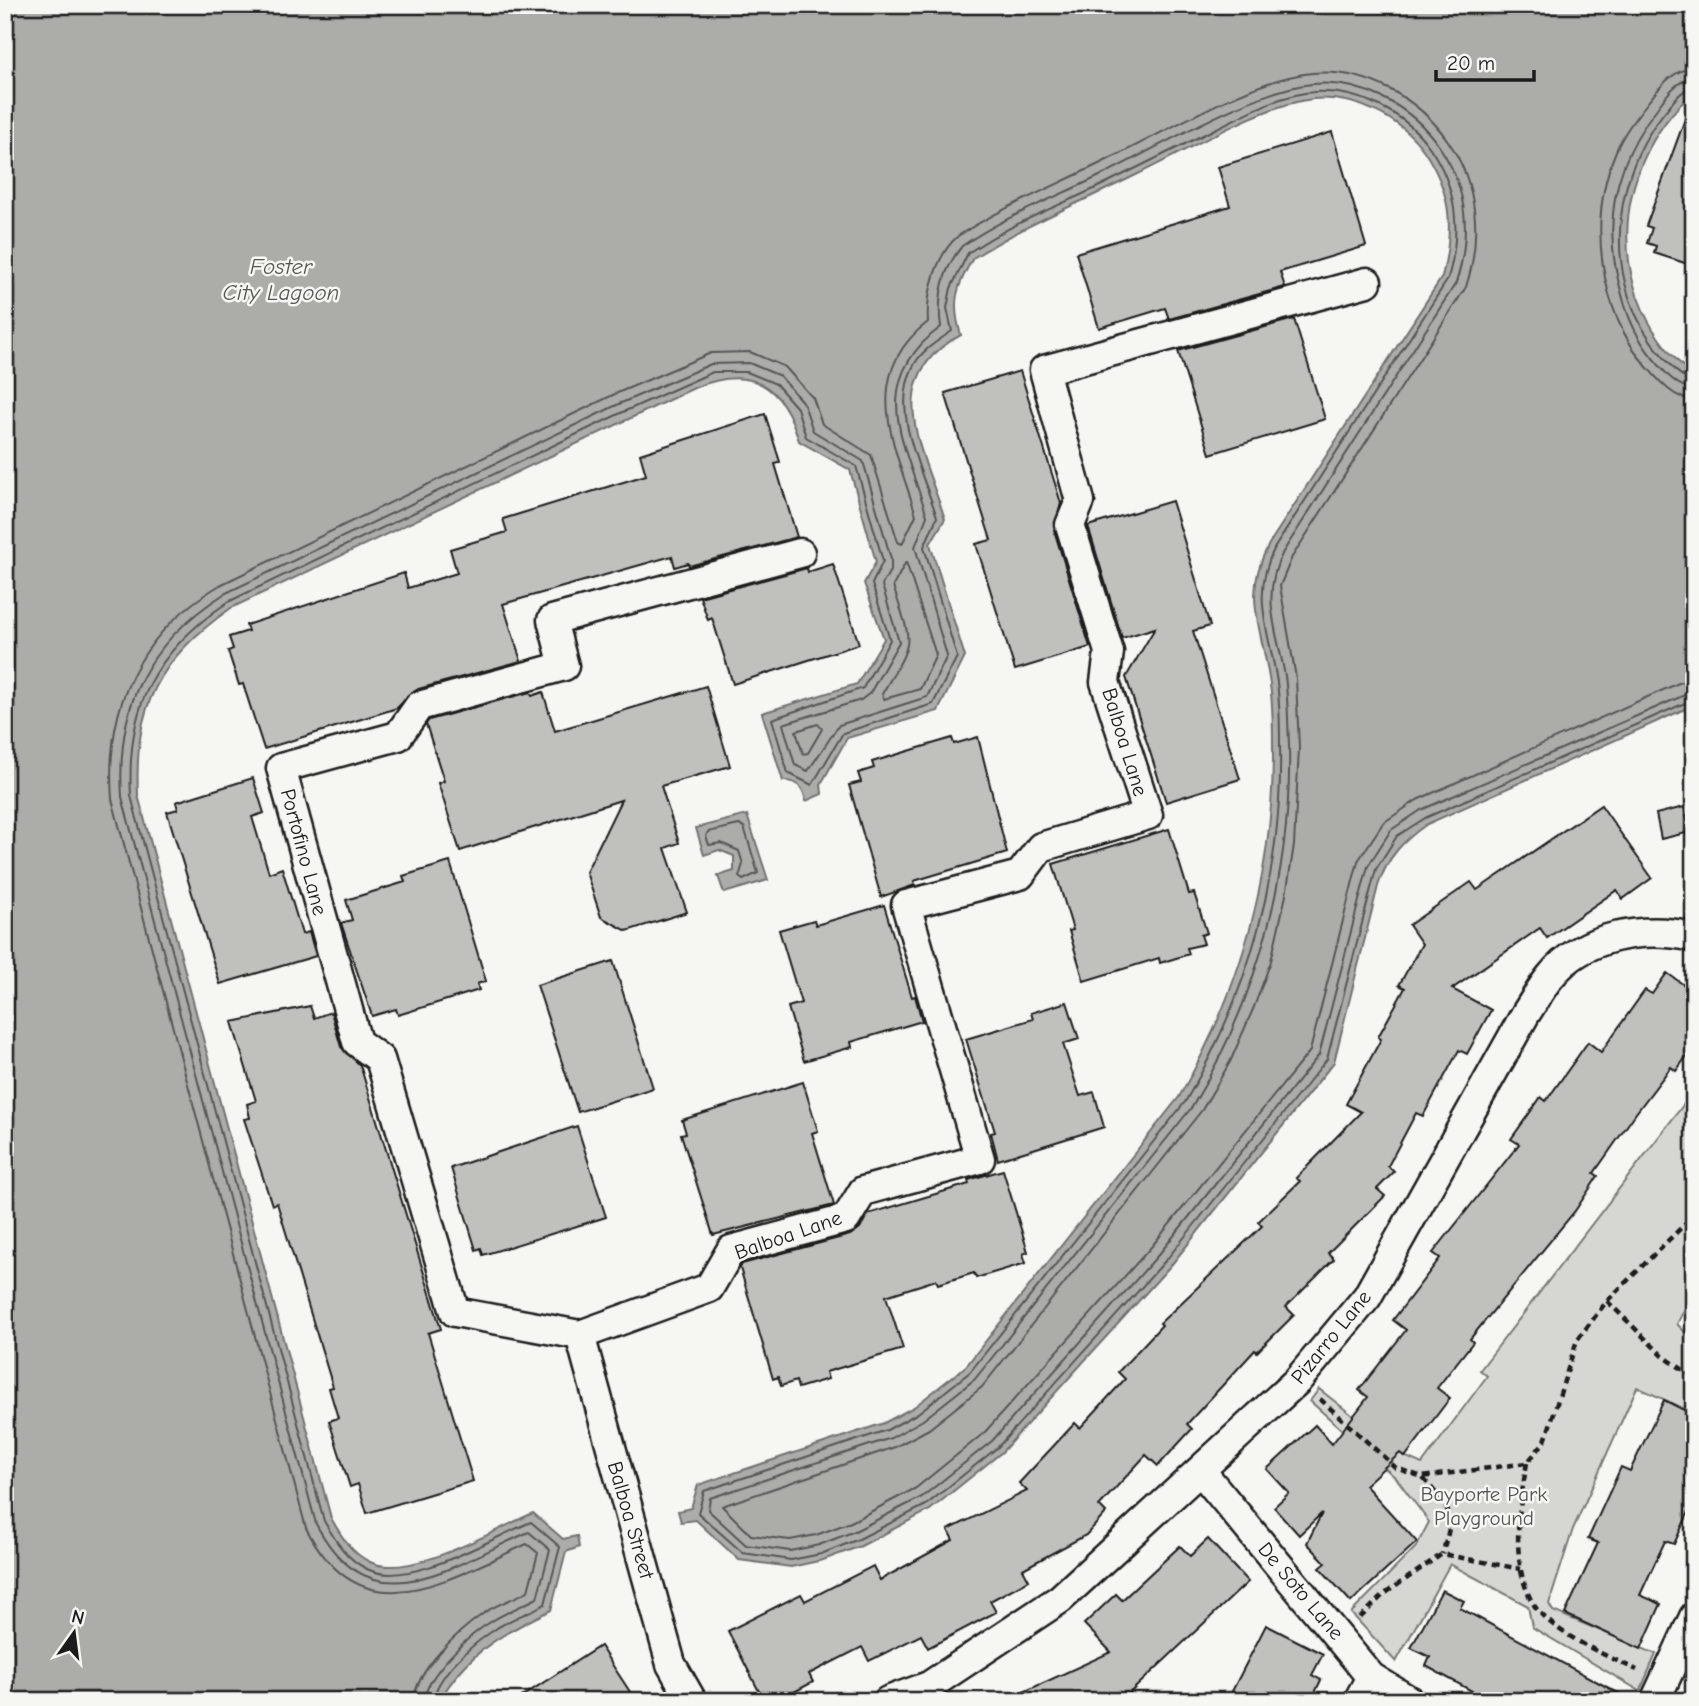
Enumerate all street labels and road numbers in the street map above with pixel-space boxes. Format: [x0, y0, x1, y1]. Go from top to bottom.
street label: Balboa Lane [1097, 685, 1153, 799]
street label: Portofino Lane [276, 786, 332, 918]
street label: Balboa Lane [731, 1205, 845, 1265]
street label: Pizarro Lane [1286, 1285, 1376, 1389]
street label: Balboa Street [603, 1458, 660, 1583]
street label: De Soto Lane [1253, 1537, 1349, 1645]

